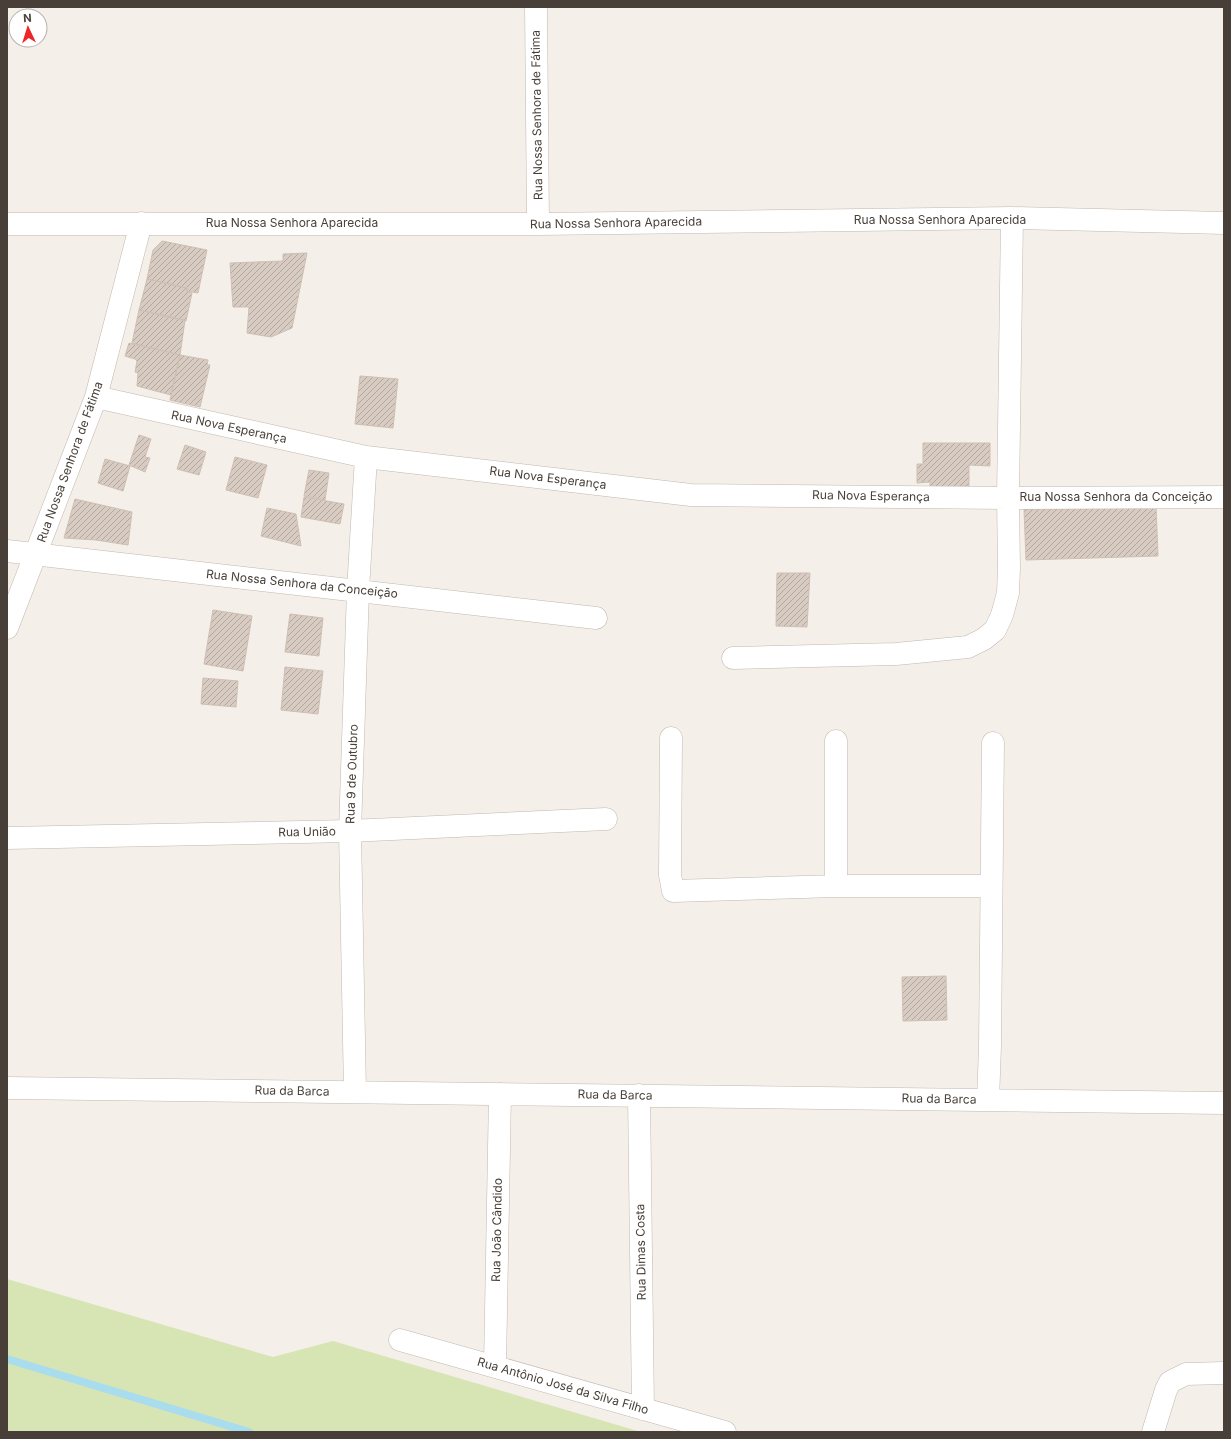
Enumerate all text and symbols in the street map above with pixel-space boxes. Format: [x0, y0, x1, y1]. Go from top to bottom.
north arrow [8, 8, 48, 48]
text: N [23, 11, 32, 25]
street label: Rua Nossa Senhora de Fátima [528, 30, 545, 200]
street label: Rua Nossa Senhora Aparecida [854, 212, 1026, 227]
street label: Rua Nossa Senhora Aparecida [530, 213, 702, 232]
street label: Rua Nossa Senhora Aparecida [206, 215, 378, 230]
street label: Rua Nossa Senhora de Fátima [33, 379, 106, 544]
street label: Rua Nova Esperança [170, 407, 288, 446]
street label: Rua Nova Esperança [489, 463, 607, 492]
street label: Rua Nova Esperança [812, 487, 930, 504]
street label: Rua Nossa Senhora da Conceição [1020, 489, 1212, 504]
street label: Rua Nossa Senhora da Conceição [205, 566, 399, 601]
street label: Rua 9 de Outubro [342, 724, 361, 824]
street label: Rua União [278, 823, 336, 840]
street label: Rua da Barca [254, 1082, 330, 1099]
street label: Rua da Barca [577, 1086, 653, 1103]
street label: Rua da Barca [901, 1090, 977, 1107]
street label: Rua João Cândido [488, 1178, 505, 1282]
street label: Rua Dimas Costa [632, 1204, 649, 1300]
street label: Rua Antônio José da Silva Filho [476, 1354, 651, 1417]

